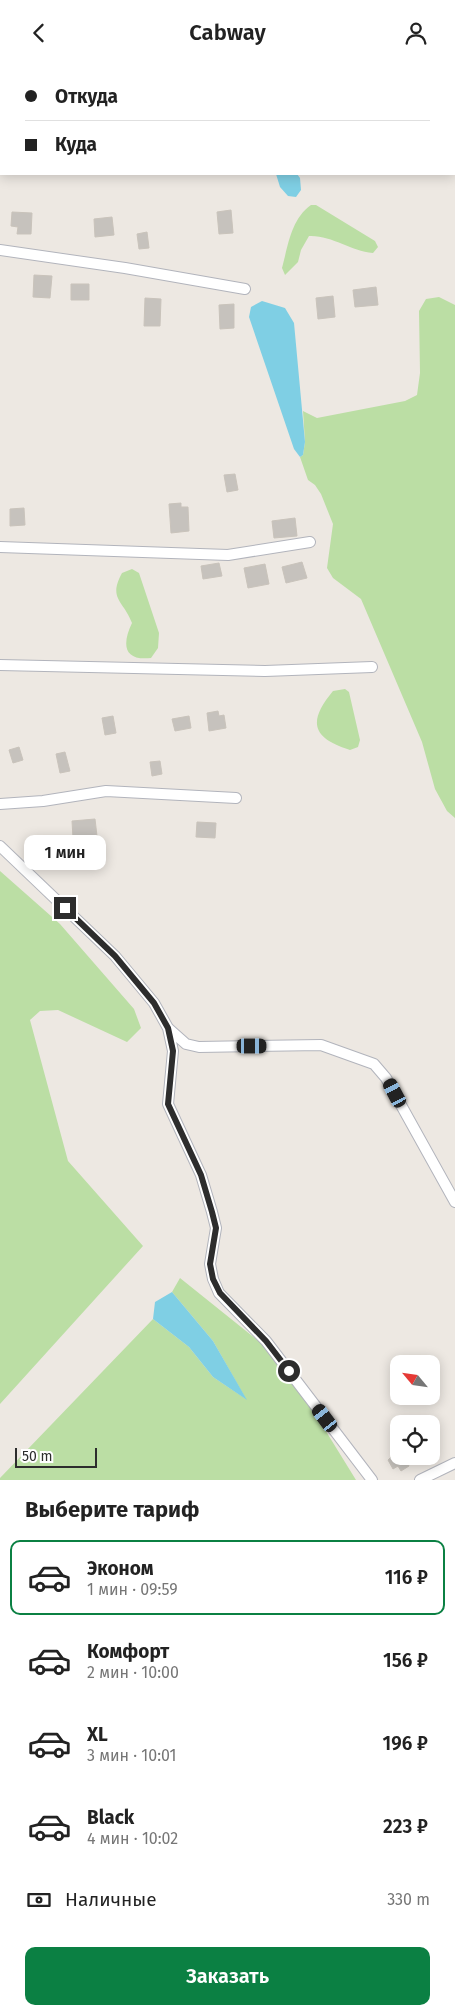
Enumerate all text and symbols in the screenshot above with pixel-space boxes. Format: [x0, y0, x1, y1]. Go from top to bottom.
icon: back [25, 19, 53, 47]
text: Cabway [189, 19, 266, 46]
icon: person [402, 19, 430, 47]
text: Откуда [55, 85, 118, 108]
text: Куда [55, 133, 97, 156]
callout: 1 мин [24, 835, 106, 871]
text: 1 мин [45, 843, 85, 862]
route end [54, 897, 76, 919]
car [237, 1039, 267, 1054]
car [381, 1076, 408, 1110]
north arrow [390, 1355, 440, 1405]
map controls [390, 1355, 440, 1465]
route start [278, 1360, 300, 1382]
car [309, 1402, 340, 1434]
button: locate [390, 1415, 440, 1465]
scale bar [15, 1445, 98, 1468]
text: 50 m [22, 1448, 53, 1465]
text: Выберите тариф [25, 1496, 200, 1523]
icon: car [27, 1555, 72, 1600]
text: Эконом [87, 1557, 154, 1580]
text: 116 ₽ [385, 1566, 428, 1589]
text: 1 мин · 09:59 [87, 1580, 178, 1599]
icon: car [27, 1638, 72, 1683]
text: Комфорт [87, 1640, 169, 1663]
text: 156 ₽ [383, 1649, 428, 1672]
text: 2 мин · 10:00 [87, 1663, 179, 1682]
icon: car [27, 1721, 72, 1766]
text: XL [87, 1723, 108, 1746]
text: 196 ₽ [382, 1732, 428, 1755]
text: 3 мин · 10:01 [87, 1746, 177, 1765]
icon: car [27, 1804, 72, 1849]
text: Black [87, 1806, 134, 1829]
text: 223 ₽ [383, 1815, 428, 1838]
text: 4 мин · 10:02 [87, 1829, 178, 1848]
icon: cash [25, 1886, 53, 1914]
text: Наличные [65, 1888, 157, 1911]
text: 330 m [387, 1890, 430, 1909]
button: Заказать [25, 1947, 430, 2005]

